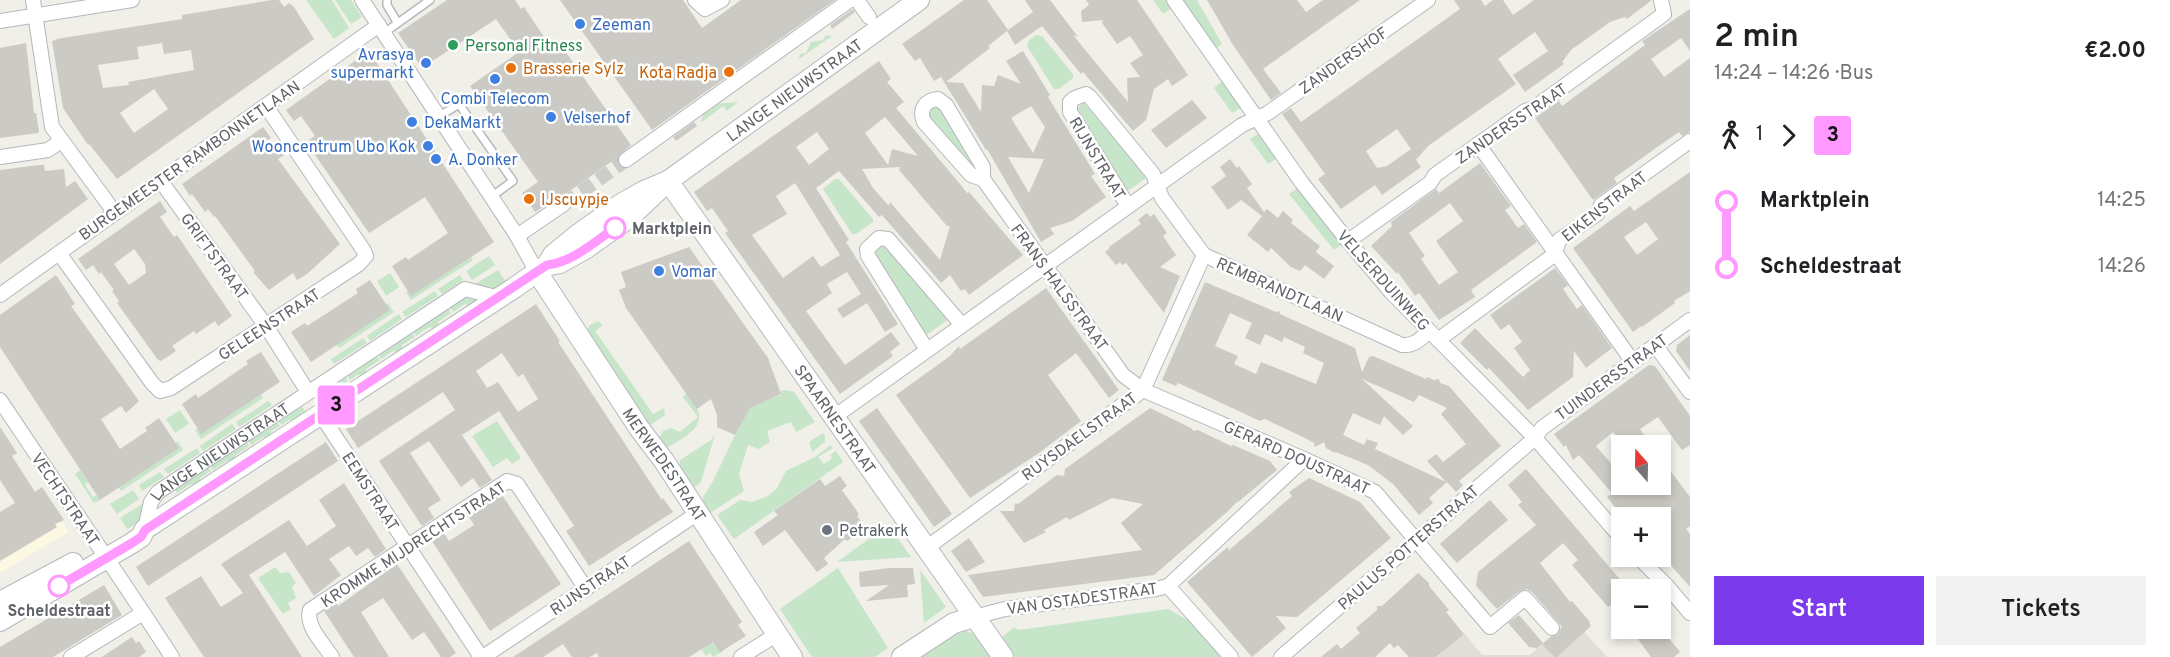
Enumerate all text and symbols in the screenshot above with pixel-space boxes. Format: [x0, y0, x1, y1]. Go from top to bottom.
place label: Zeeman [592, 16, 651, 36]
marker: Zeeman [573, 17, 587, 31]
text: 2 min [1714, 17, 1799, 59]
street label: ZANDERSHOF [1296, 24, 1393, 100]
street label: LANGE NIEUWSTRAAT [723, 36, 867, 147]
place label: Personal Fitness [465, 37, 583, 57]
marker: Personal Fitness [446, 38, 460, 52]
text: €2.00 [2084, 38, 2146, 65]
place label: Avrasya supermarkt [331, 46, 414, 84]
marker: Avrasya supermarkt [419, 56, 433, 70]
place label: Brasserie Sylz [523, 60, 624, 80]
marker: Brasserie Sylz [504, 61, 518, 75]
text: 14:24 – 14:26 · Bus [1714, 61, 1873, 87]
place label: Kota Radja [639, 64, 717, 84]
marker: Kota Radja [722, 65, 736, 79]
marker: Combi Telecom [488, 72, 502, 86]
street label: BURGEMEESTER RAMBONNETLAAN [76, 77, 305, 246]
street label: ZANDERSSTRAAT [1452, 80, 1572, 169]
place label: Combi Telecom [440, 90, 550, 110]
place label: Velserhof [563, 109, 631, 129]
marker: Velserhof [544, 110, 558, 124]
place label: DekaMarkt [424, 114, 501, 134]
street label: RIJNSTRAAT [1064, 114, 1129, 204]
marker: DekaMarkt [405, 115, 419, 129]
icon: walk [1714, 119, 1747, 152]
icon: forward [1772, 119, 1805, 152]
text: 1 [1756, 122, 1763, 148]
text: 3 [1826, 122, 1839, 149]
place label: Wooncentrum Ubo Kok [251, 138, 416, 158]
marker: Wooncentrum Ubo Kok [421, 139, 435, 153]
place label: A. Donker [448, 151, 518, 171]
marker: A. Donker [429, 152, 443, 166]
street label: EIKENSTRAAT [1558, 168, 1652, 247]
text: Marktplein [1760, 188, 1870, 215]
text: 14:25 [2097, 188, 2146, 214]
place label: IJscuypje [541, 191, 609, 211]
marker: IJscuypje [522, 192, 536, 206]
street label: GRIFTSTRAAT [175, 210, 252, 305]
marker: Marktplein [604, 217, 626, 239]
place label: Marktplein [632, 220, 712, 240]
street label: FRANS HALSSTRAAT [1006, 221, 1111, 356]
street label: VELSERDUINWEG [1332, 227, 1433, 336]
street label: REMBRANDTLAAN [1213, 254, 1346, 328]
text: Scheldestraat [1760, 254, 1902, 281]
text: 14:26 [2098, 254, 2146, 280]
place label: Vomar [671, 263, 717, 283]
marker: Vomar [652, 264, 666, 278]
street label: GELEENSTRAAT [215, 285, 325, 366]
street label: TUINDERSSTRAAT [1552, 331, 1672, 426]
street label: SPAARNESTRAAT [789, 362, 879, 479]
line badge: 3 [316, 386, 356, 424]
street label: RUYSDAELSTRAAT [1018, 389, 1142, 486]
text: 3 [330, 392, 342, 419]
street label: LANGE NIEUWSTRAAT [147, 400, 294, 505]
street label: MERWEDESTRAAT [617, 405, 709, 526]
street label: GERARD DOUSTRAAT [1220, 417, 1373, 500]
north arrow [1611, 435, 1671, 495]
map controls [1611, 435, 1671, 639]
street label: EEMSTRAAT [336, 449, 402, 535]
street label: VECHTSTRAAT [26, 450, 103, 550]
street label: KROMME MIJDRECHTSTRAAT [318, 478, 510, 613]
street label: PAULUS POTTERSTRAAT [1335, 482, 1484, 615]
button: + [1611, 507, 1671, 567]
place label: Petrakerk [839, 522, 909, 542]
marker: Petrakerk [820, 523, 834, 537]
street label: RIJNSTRAAT [547, 552, 635, 621]
marker: Scheldestraat [48, 575, 70, 597]
button: Start [1714, 576, 1924, 645]
button: Tickets [1936, 576, 2146, 645]
button: − [1611, 579, 1671, 639]
street label: VAN OSTADESTRAAT [1006, 580, 1159, 620]
place label: Scheldestraat [8, 602, 110, 622]

